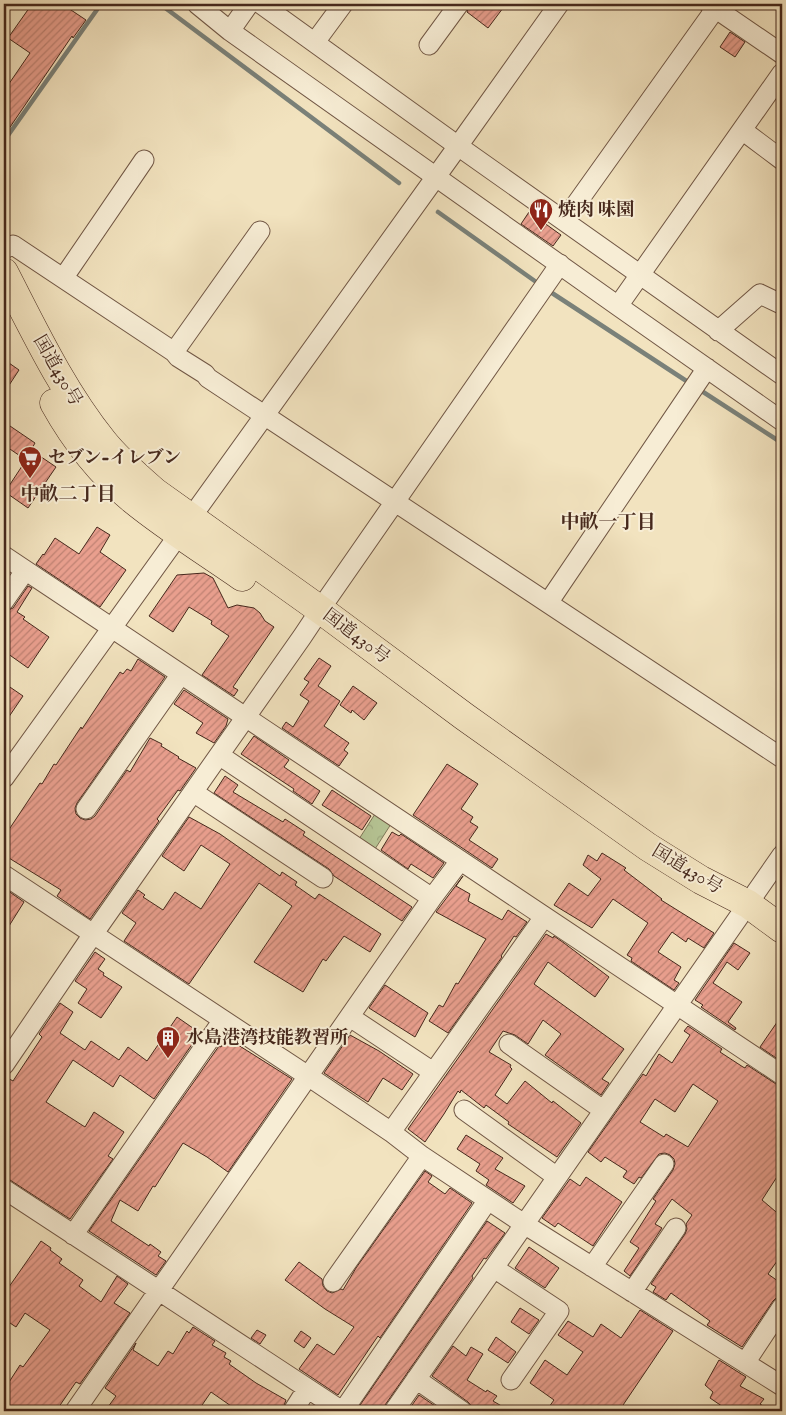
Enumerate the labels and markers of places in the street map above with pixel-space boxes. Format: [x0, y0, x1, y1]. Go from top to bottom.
restaurant icon: 焼肉 味園 [528, 197, 554, 231]
place label: 焼肉 味園 [558, 199, 634, 222]
supermarket icon: セブン-イレブン [17, 445, 43, 479]
place label: セブン-イレブン [48, 447, 181, 470]
building icon: 水島港湾技能教習所 [155, 1025, 181, 1059]
place label: 水島港湾技能教習所 [186, 1027, 348, 1050]

